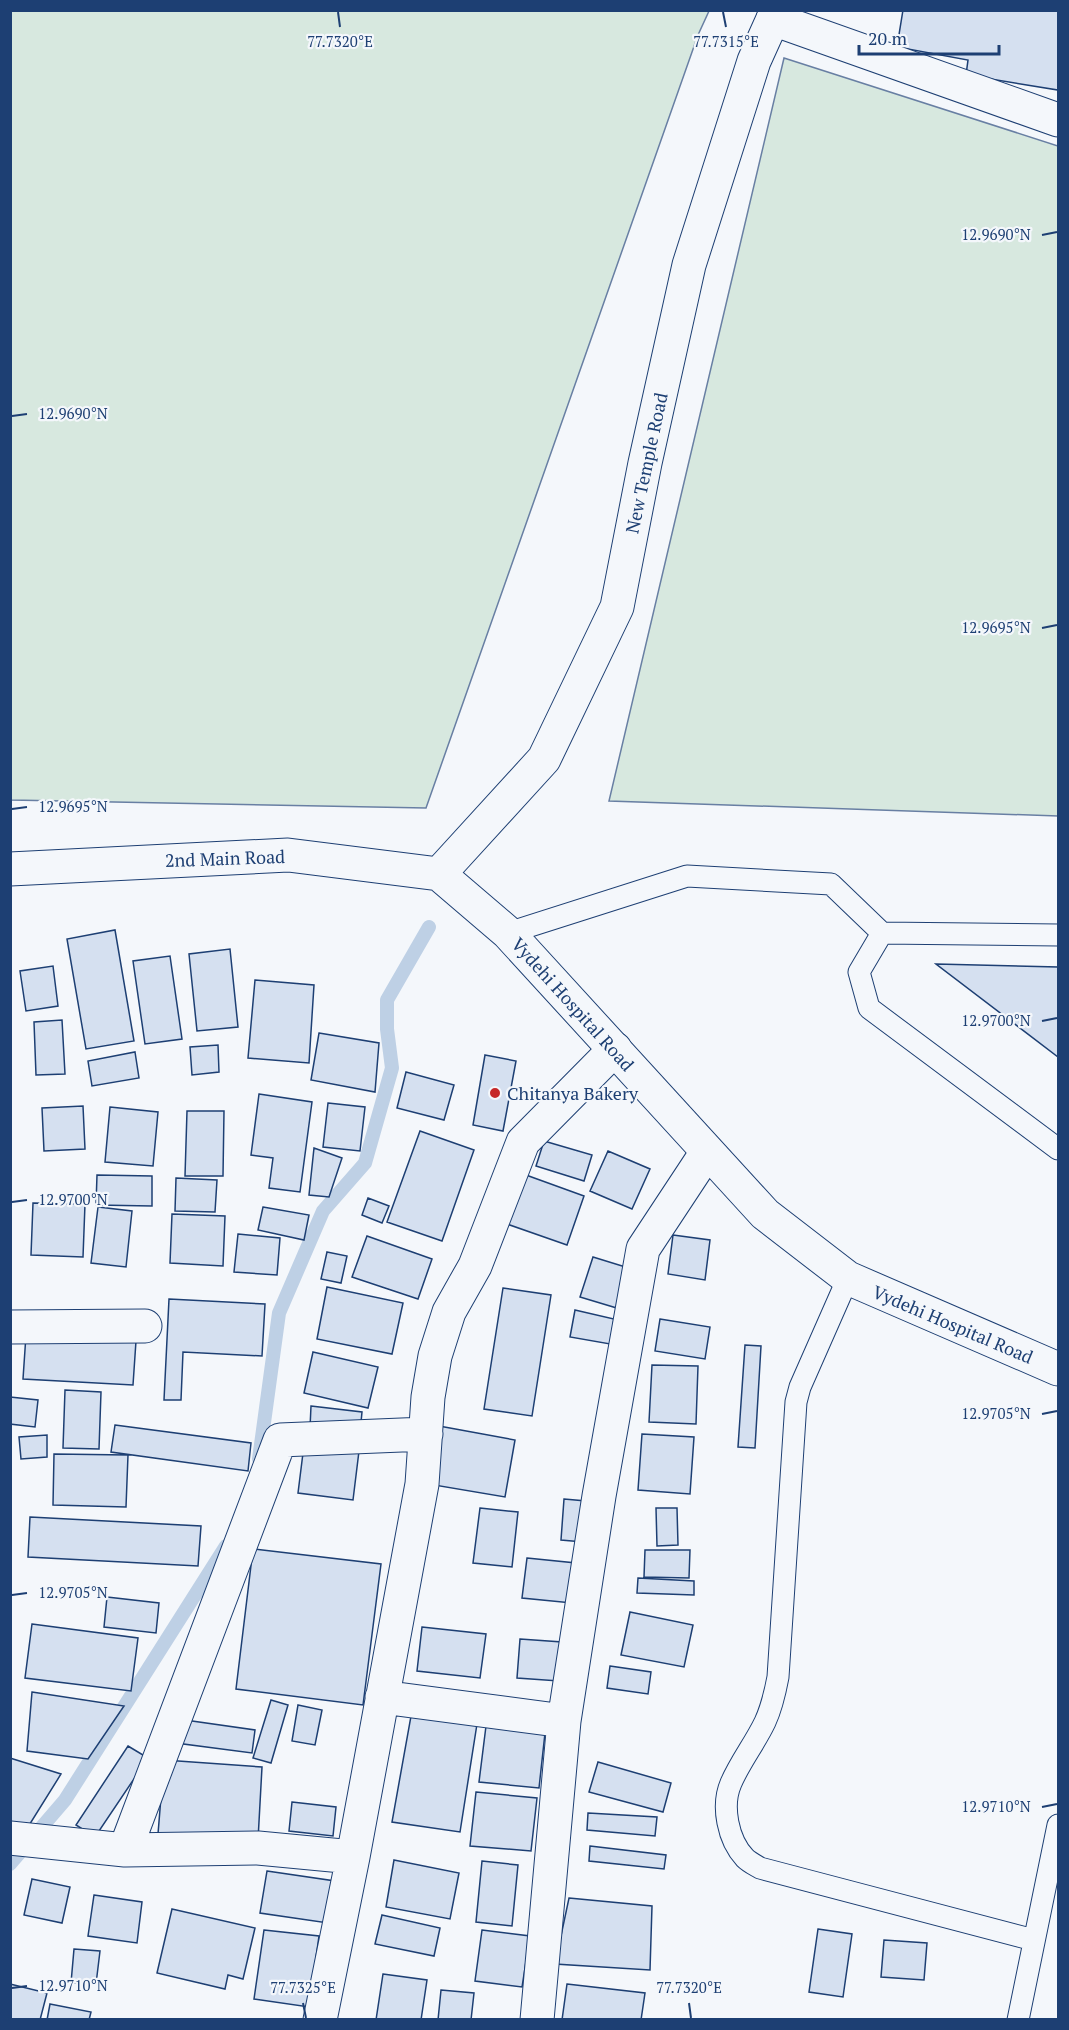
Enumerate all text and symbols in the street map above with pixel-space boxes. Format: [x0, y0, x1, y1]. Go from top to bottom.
scale bar [859, 18, 998, 56]
text: 20 m [868, 26, 908, 50]
text: 77.7320°E [307, 31, 373, 51]
text: 77.7315°E [693, 31, 759, 51]
text: 12.9690°N [961, 224, 1031, 244]
street label: New Temple Road [619, 390, 673, 536]
text: 12.9690°N [38, 403, 108, 423]
text: 12.9695°N [961, 617, 1031, 637]
text: 12.9695°N [38, 796, 108, 816]
street label: 2nd Main Road [165, 844, 285, 872]
street label: Vydehi Hospital Road [506, 932, 640, 1076]
text: 12.9700°N [961, 1010, 1031, 1030]
place label: Chitanya Bakery [507, 1081, 639, 1105]
marker: Chitanya Bakery [488, 1086, 502, 1100]
text: 12.9700°N [38, 1189, 108, 1209]
street label: Vydehi Hospital Road [869, 1279, 1037, 1369]
text: 12.9705°N [961, 1403, 1031, 1423]
text: 12.9705°N [38, 1582, 108, 1602]
text: 12.9710°N [961, 1796, 1031, 1816]
text: 12.9710°N [38, 1975, 108, 1995]
text: 77.7325°E [270, 1977, 336, 1997]
text: 77.7320°E [656, 1977, 722, 1997]

